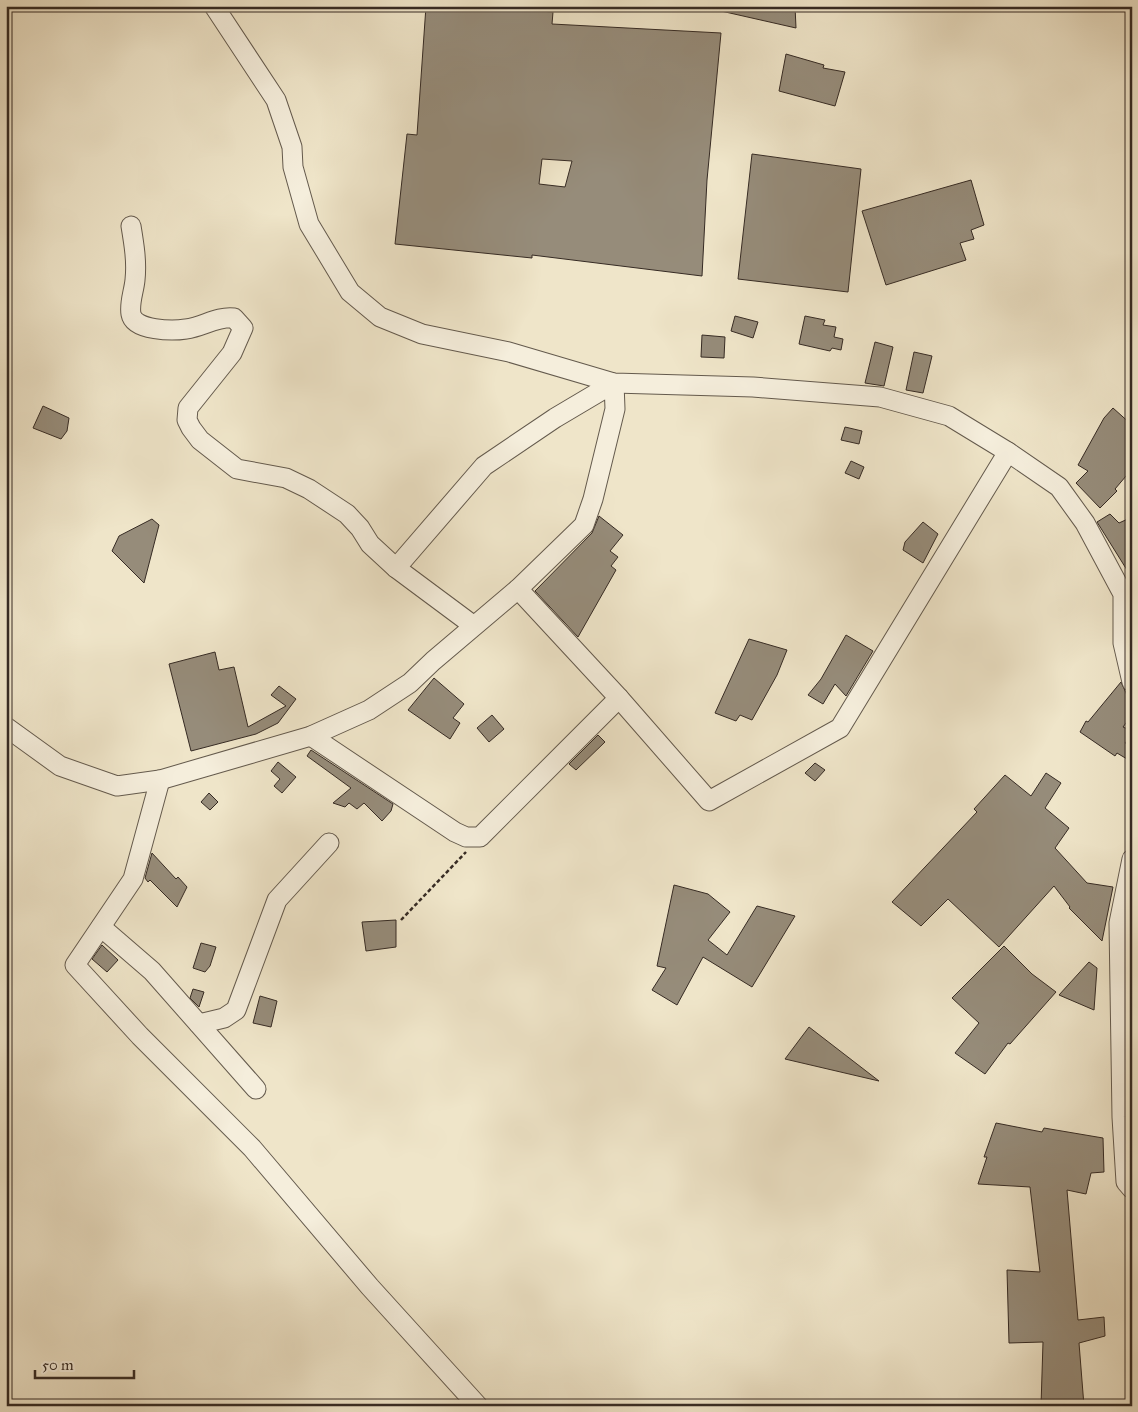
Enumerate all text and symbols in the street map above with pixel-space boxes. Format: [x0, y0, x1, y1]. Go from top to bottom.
scale bar [35, 1347, 134, 1379]
text: 50 m [42, 1356, 74, 1374]

